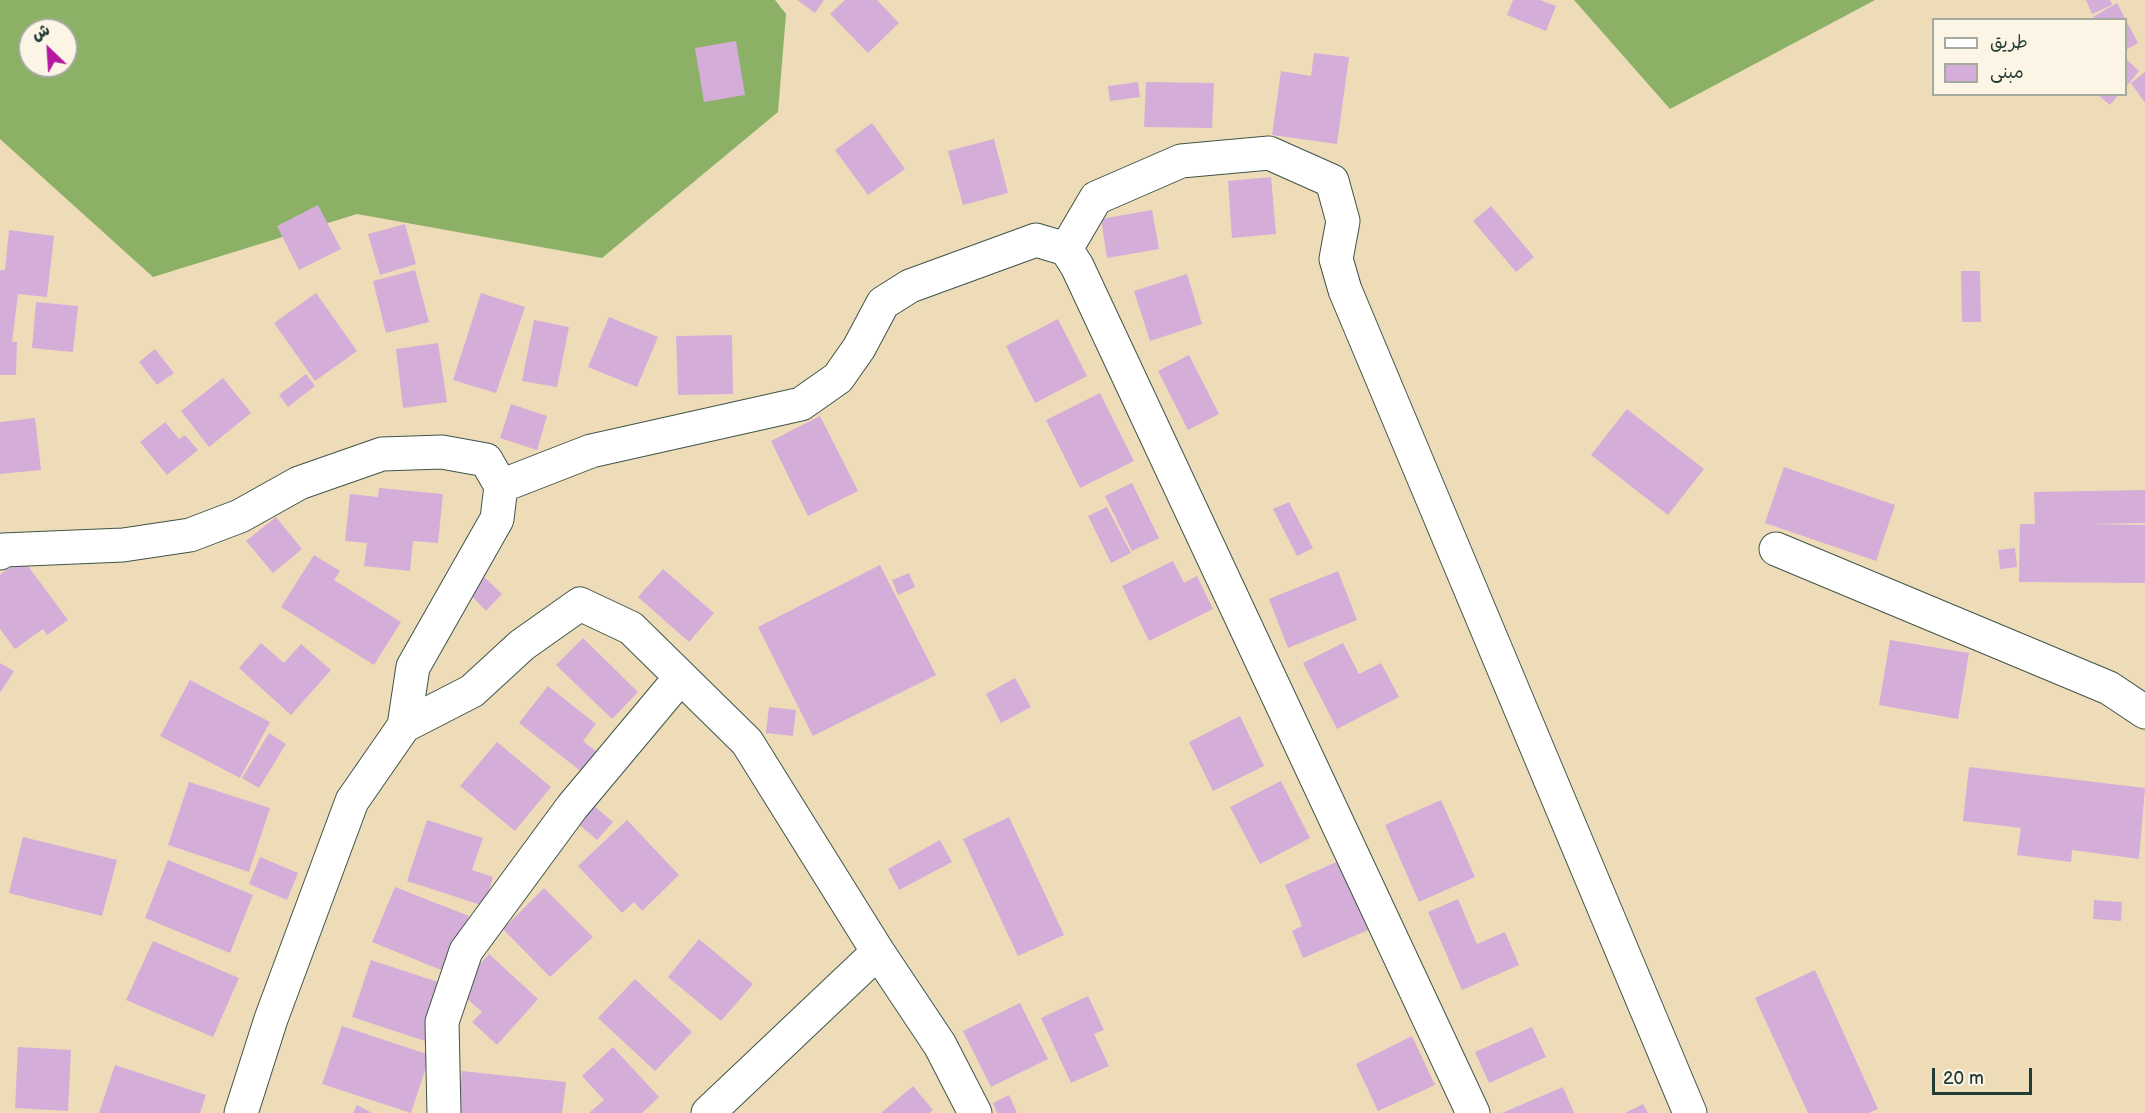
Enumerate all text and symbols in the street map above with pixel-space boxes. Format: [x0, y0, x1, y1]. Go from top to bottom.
north arrow [18, 18, 78, 78]
legend [1932, 18, 2127, 96]
text: ش [29, 21, 53, 45]
text: طريق [1990, 32, 2028, 53]
text: مبنى [1990, 62, 2024, 83]
scale bar [1935, 1056, 2036, 1094]
text: 20 m [1943, 1068, 1984, 1089]

